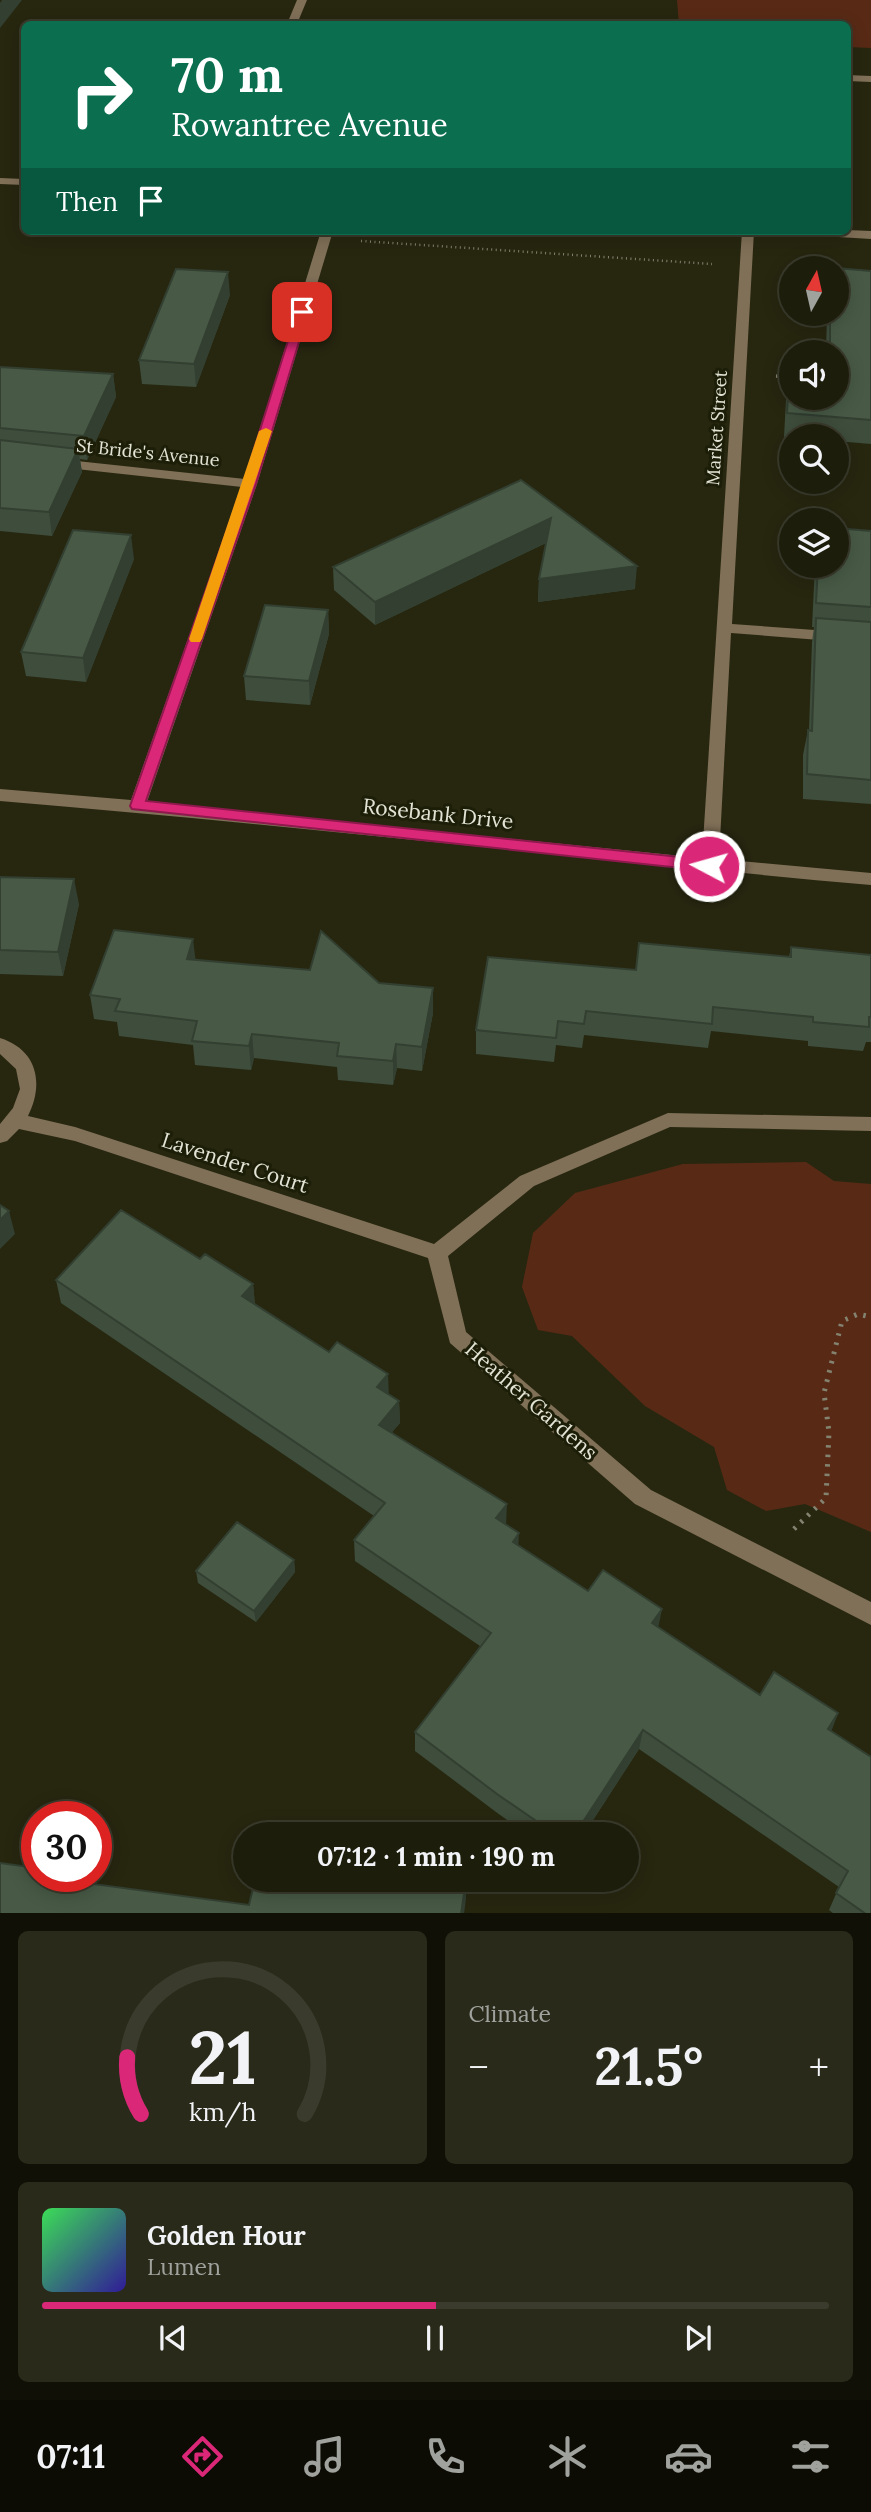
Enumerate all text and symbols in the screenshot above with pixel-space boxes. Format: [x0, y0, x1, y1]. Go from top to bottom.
text: 70 m [171, 43, 283, 105]
icon: right [56, 49, 147, 140]
text: Rowantree Avenue [171, 104, 448, 145]
icon: arrive [132, 182, 170, 220]
text: Then [56, 185, 118, 218]
north arrow [779, 256, 849, 326]
map controls [779, 256, 849, 578]
pin [272, 282, 332, 342]
icon: arrive [283, 293, 321, 331]
button: sound [779, 340, 849, 410]
street label: Market Street [701, 370, 732, 486]
button: search [779, 424, 849, 494]
street label: St Bride's Avenue [75, 434, 221, 471]
button: layers [779, 508, 849, 578]
street label: Rosebank Drive [361, 792, 515, 835]
position arrow [672, 829, 746, 903]
street label: Lavender Court [158, 1126, 313, 1199]
street label: Heather Gardens [460, 1336, 603, 1466]
speed limit sign: 30 [21, 1801, 112, 1892]
text: 07:12 · 1 min · 190 m [317, 1840, 555, 1873]
text: Climate [469, 1999, 551, 2028]
text: 21 [188, 2011, 256, 2104]
text: 21.5° [594, 2033, 703, 2099]
text: − [469, 2043, 489, 2091]
text: + [809, 2043, 829, 2091]
text: km/h [188, 2095, 256, 2127]
text: Golden Hour [147, 2219, 306, 2252]
text: Lumen [147, 2252, 221, 2281]
icon: previous [154, 2319, 192, 2357]
icon: pause [416, 2319, 454, 2357]
icon: next [679, 2319, 717, 2357]
icon: directions [178, 2432, 227, 2481]
icon: music [300, 2432, 349, 2481]
icon: phone [421, 2432, 470, 2481]
icon: climate [543, 2432, 592, 2481]
icon: car [664, 2432, 713, 2481]
icon: filters [786, 2432, 835, 2481]
text: 07:11 [36, 2436, 106, 2477]

